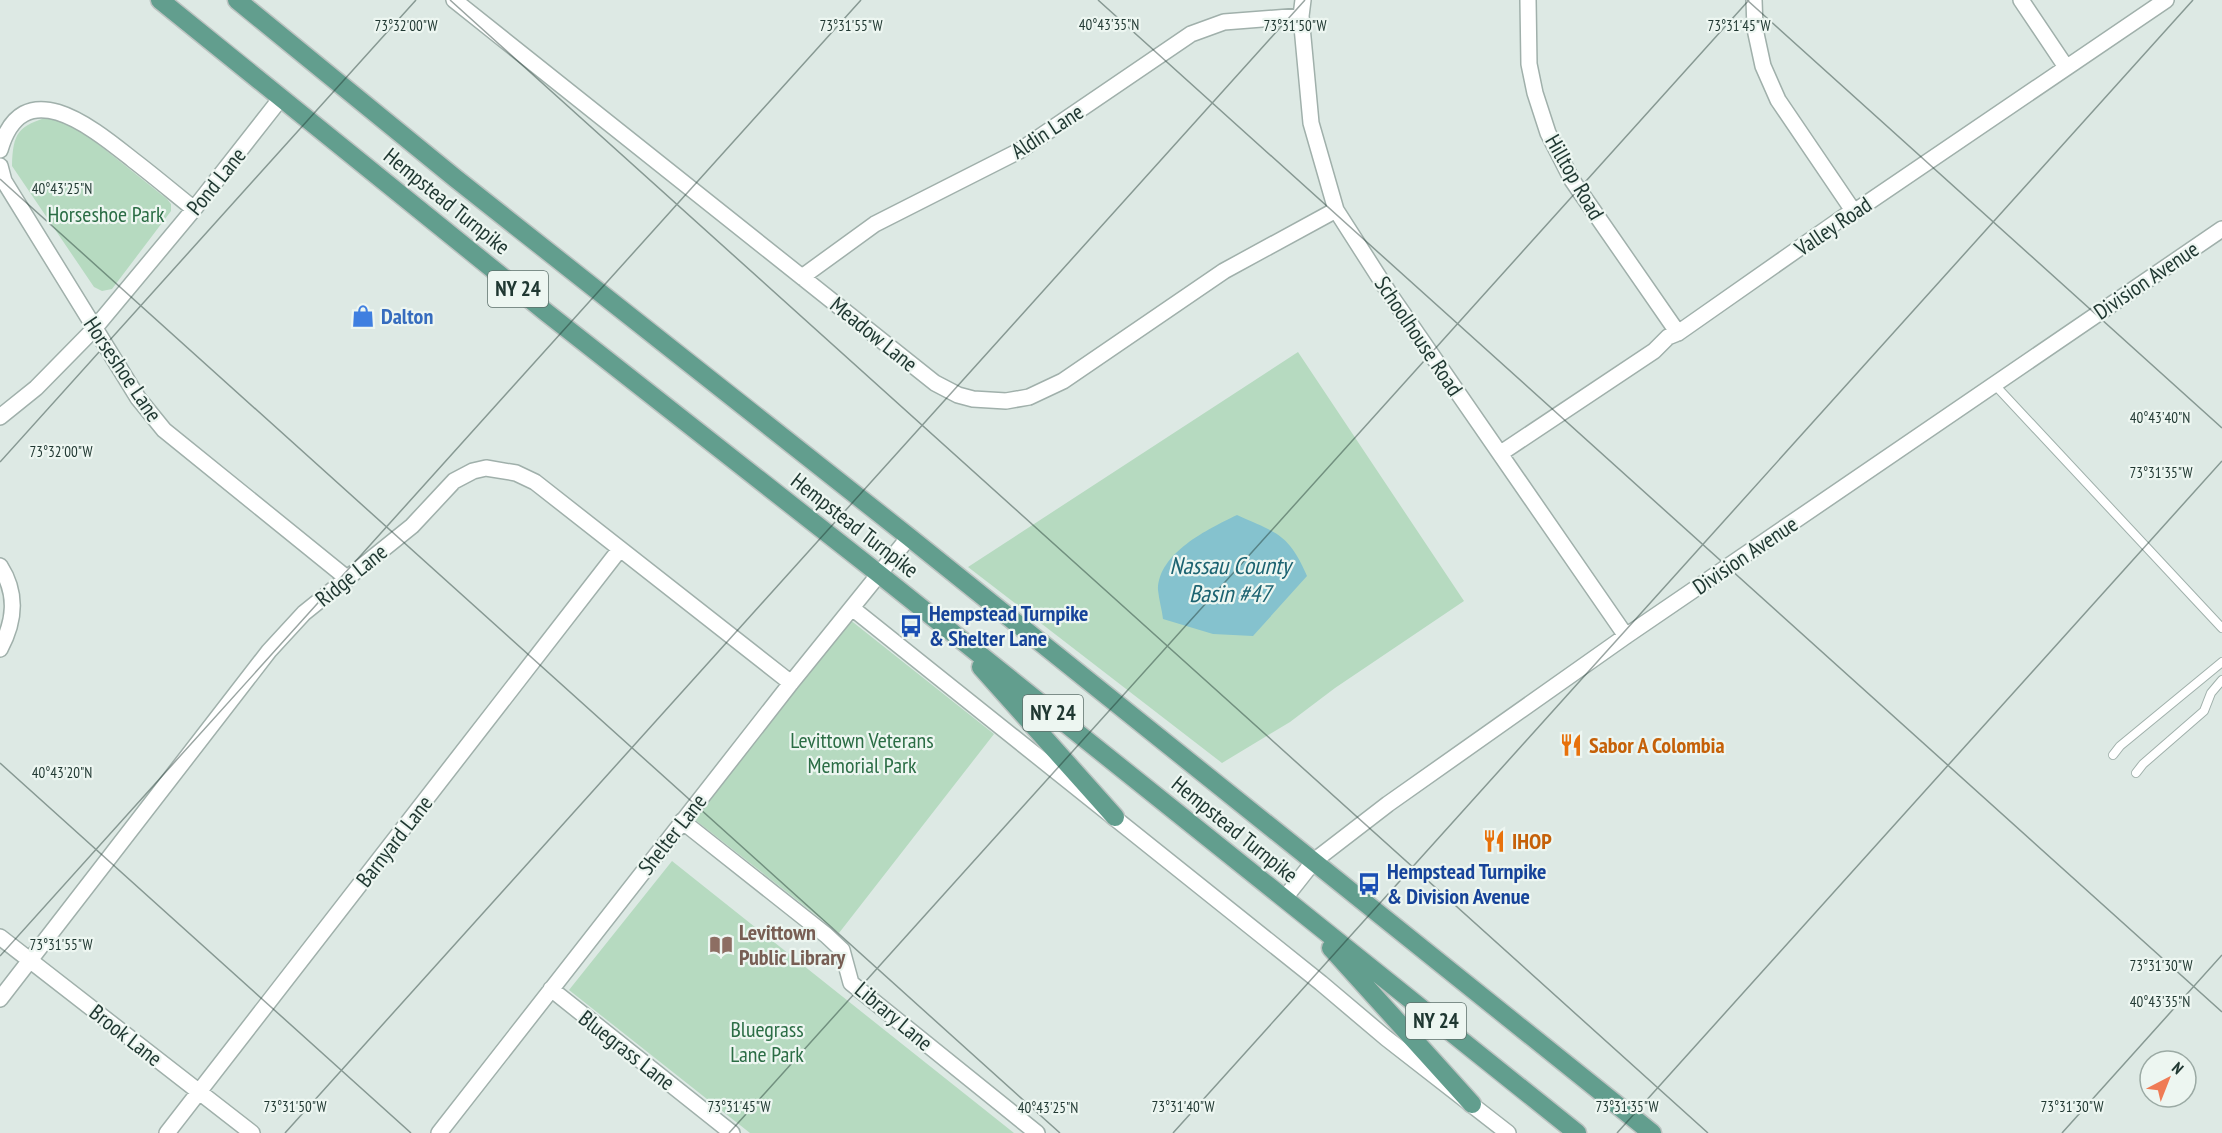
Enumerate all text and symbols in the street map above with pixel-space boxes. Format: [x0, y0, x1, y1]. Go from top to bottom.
text: 40°43'35"N [1079, 15, 1139, 34]
text: 73°32'00"W [374, 16, 438, 35]
text: 73°31'55"W [819, 16, 883, 35]
text: 73°31'50"W [1263, 16, 1327, 35]
text: 73°31'45"W [1707, 16, 1771, 35]
street label: Aldin Lane [1006, 97, 1088, 165]
street label: Hilltop Road [1539, 129, 1611, 225]
street label: Pond Lane [180, 141, 252, 221]
street label: Hempstead Turnpike [378, 141, 516, 261]
text: 40°43'25"N [32, 179, 92, 198]
street label: Valley Road [1788, 190, 1877, 262]
park label: Horseshoe Park [48, 200, 165, 228]
street label: Division Avenue [2088, 235, 2204, 325]
road number: NY 24 [488, 271, 548, 307]
street label: Schoolhouse Road [1369, 271, 1469, 401]
street label: Meadow Lane [825, 290, 923, 378]
place label: Dalton [381, 302, 433, 330]
shop icon: Dalton [350, 303, 376, 329]
street label: Horseshoe Lane [78, 311, 168, 427]
text: 40°43'40"N [2130, 408, 2190, 427]
text: 73°32'00"W [29, 442, 93, 461]
text: 73°31'35"W [2129, 463, 2193, 482]
street label: Hempstead Turnpike [785, 466, 925, 584]
street label: Division Avenue [1687, 510, 1803, 600]
street label: Ridge Lane [309, 538, 393, 612]
water label: Nassau County Basin #47 [1170, 550, 1293, 609]
place label: Hempstead Turnpike & Shelter Lane [929, 599, 1089, 652]
bus stop icon: Hempstead Turnpike & Shelter Lane [898, 613, 924, 639]
road number: NY 24 [1023, 695, 1083, 731]
park label: Levittown Veterans Memorial Park [790, 726, 934, 779]
place label: Sabor A Colombia [1589, 731, 1725, 759]
restaurant icon: Sabor A Colombia [1558, 732, 1584, 758]
text: 40°43'20"N [32, 763, 92, 782]
street label: Hempstead Turnpike [1166, 769, 1304, 889]
street label: Shelter Lane [632, 788, 712, 880]
street label: Barnyard Lane [350, 790, 438, 892]
place label: IHOP [1512, 827, 1552, 855]
restaurant icon: IHOP [1481, 828, 1507, 854]
place label: Hempstead Turnpike & Division Avenue [1387, 857, 1547, 910]
bus stop icon: Hempstead Turnpike & Division Avenue [1356, 871, 1382, 897]
place label: Levittown Public Library [739, 918, 847, 971]
library icon: Levittown Public Library [708, 932, 734, 958]
text: 73°31'55"W [29, 935, 93, 954]
text: 73°31'30"W [2129, 956, 2193, 975]
street label: Library Lane [849, 975, 939, 1057]
text: 40°43'35"N [2130, 992, 2190, 1011]
street label: Brook Lane [84, 998, 168, 1072]
road number: NY 24 [1406, 1003, 1466, 1039]
street label: Bluegrass Lane [573, 1004, 681, 1096]
park label: Bluegrass Lane Park [730, 1015, 804, 1068]
north arrow [2138, 1049, 2198, 1109]
text: N [2168, 1058, 2188, 1078]
text: 73°31'50"W [263, 1097, 327, 1116]
text: 73°31'45"W [707, 1097, 771, 1116]
text: 73°31'40"W [1151, 1097, 1215, 1116]
text: 73°31'35"W [1595, 1097, 1659, 1116]
text: 73°31'30"W [2040, 1097, 2104, 1116]
text: 40°43'25"N [1018, 1098, 1078, 1117]

